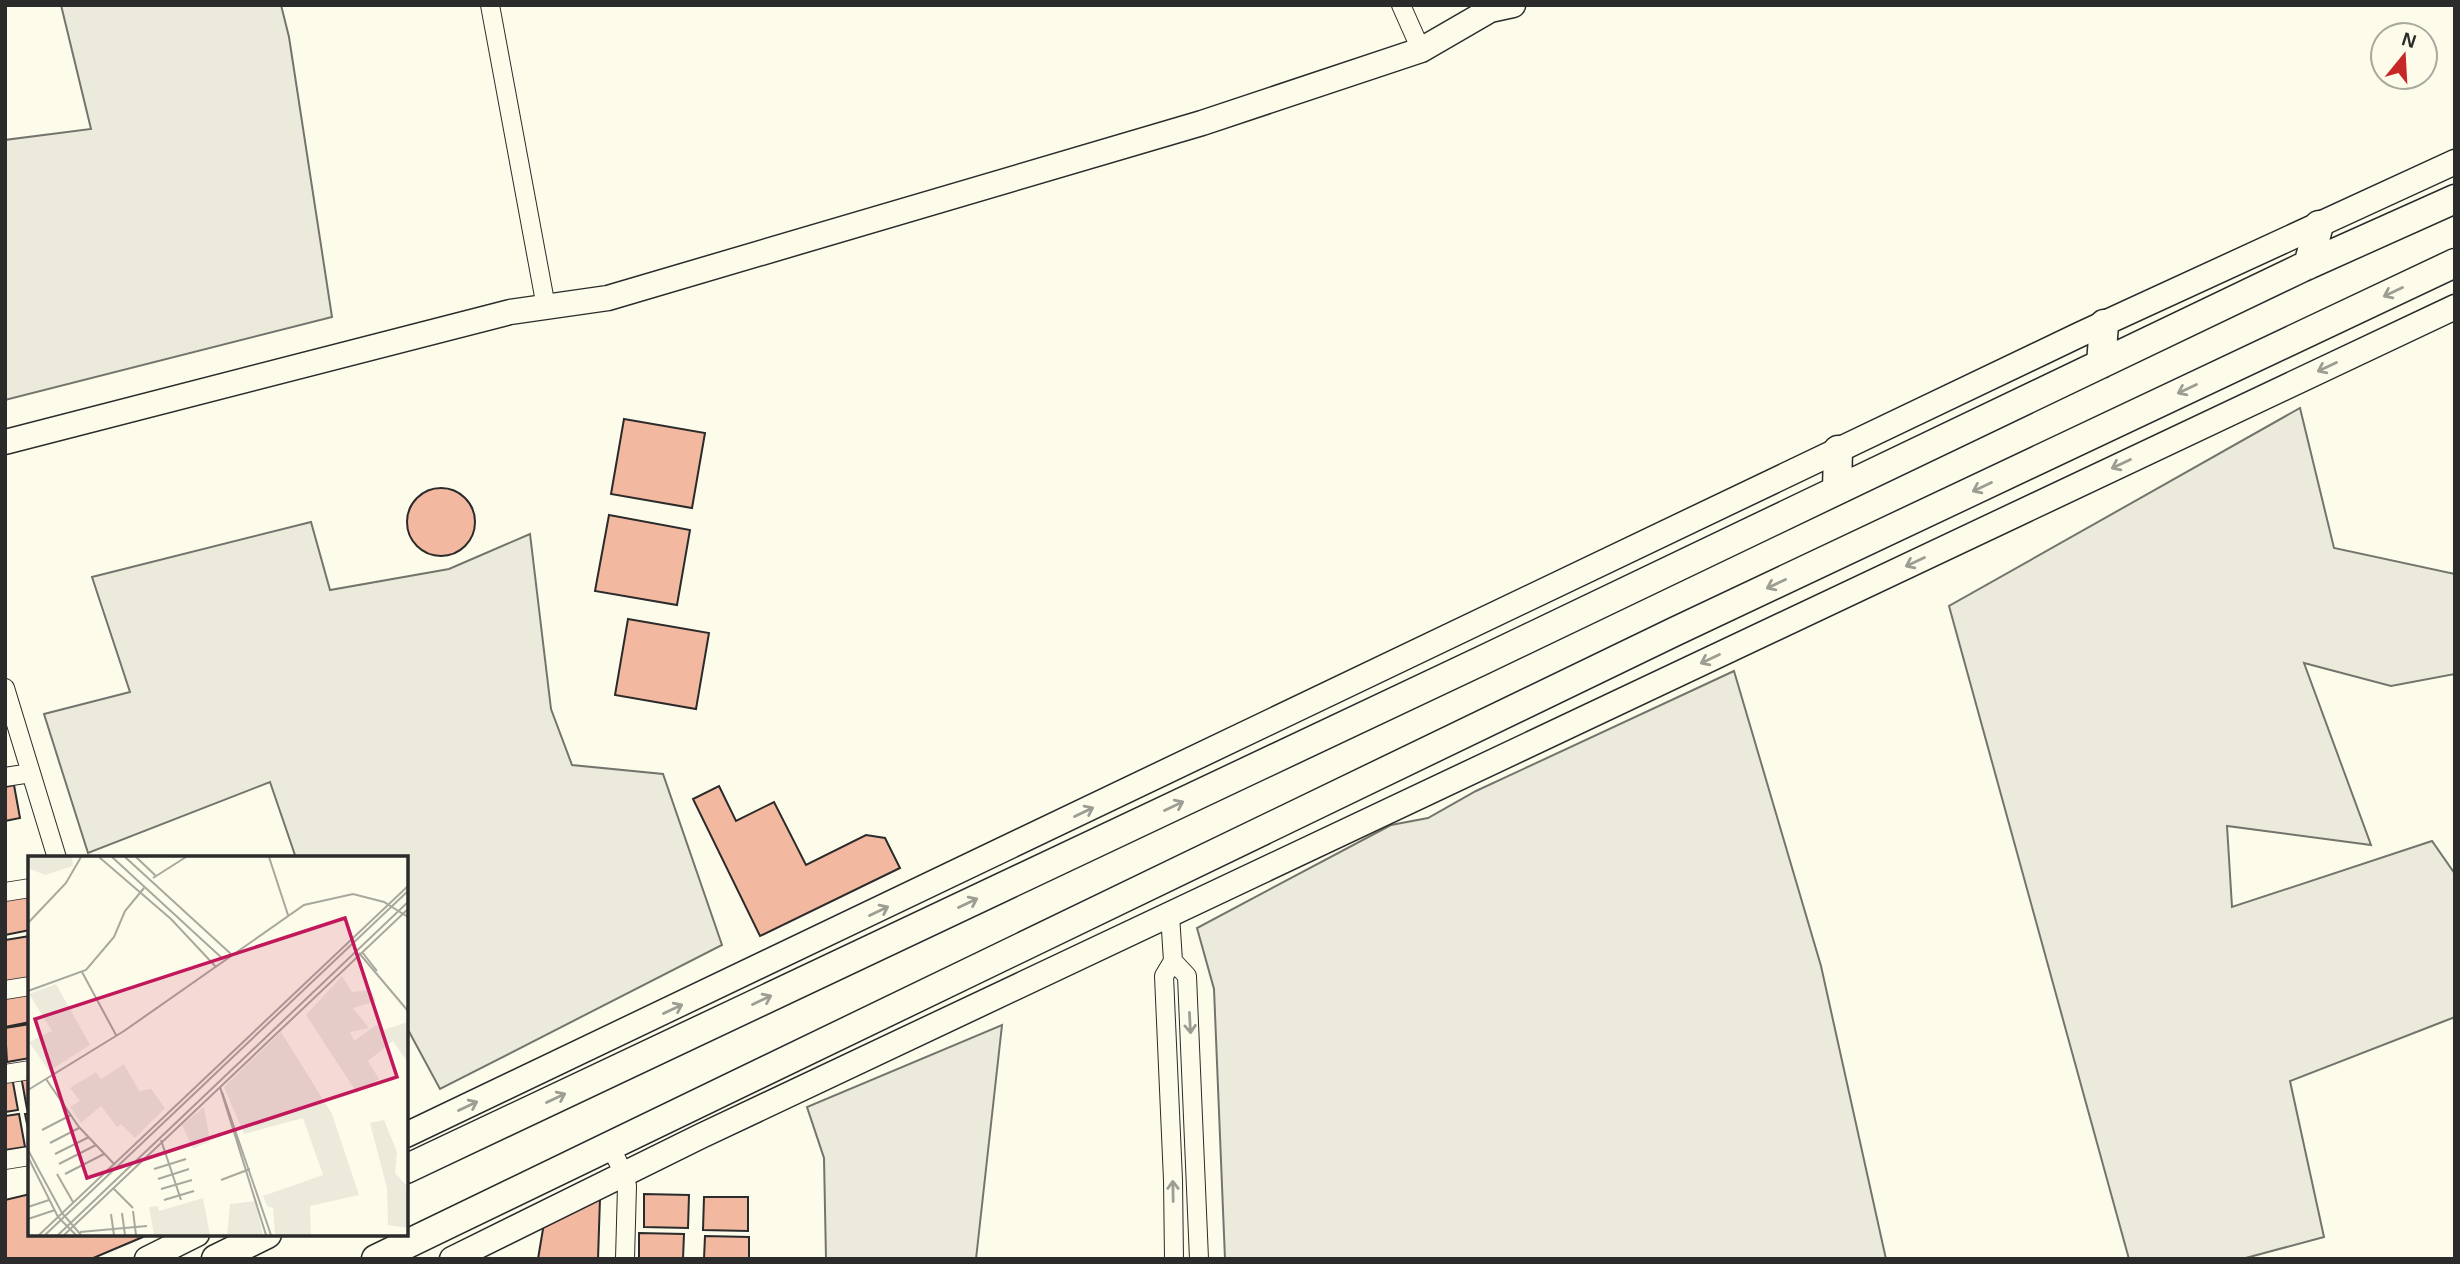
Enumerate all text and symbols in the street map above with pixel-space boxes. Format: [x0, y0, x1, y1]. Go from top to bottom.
north arrow [2369, 21, 2439, 91]
text: N [2399, 28, 2419, 52]
one-way arrow [2383, 286, 2404, 299]
one-way arrow [2317, 361, 2338, 374]
one-way arrow [2177, 383, 2199, 396]
one-way arrow [2111, 458, 2132, 472]
one-way arrow [1972, 480, 1993, 494]
one-way arrow [1905, 555, 1926, 569]
one-way arrow [1766, 578, 1787, 591]
one-way arrow [1700, 653, 1721, 666]
one-way arrow [1163, 799, 1184, 812]
one-way arrow [1073, 805, 1094, 818]
inset map [28, 856, 408, 1236]
one-way arrow [957, 896, 978, 909]
one-way arrow [868, 903, 889, 917]
one-way arrow [751, 993, 772, 1006]
one-way arrow [662, 1001, 683, 1015]
one-way arrow [1183, 1011, 1196, 1034]
one-way arrow [545, 1090, 566, 1104]
one-way arrow [457, 1099, 478, 1112]
one-way arrow [1166, 1179, 1180, 1202]

